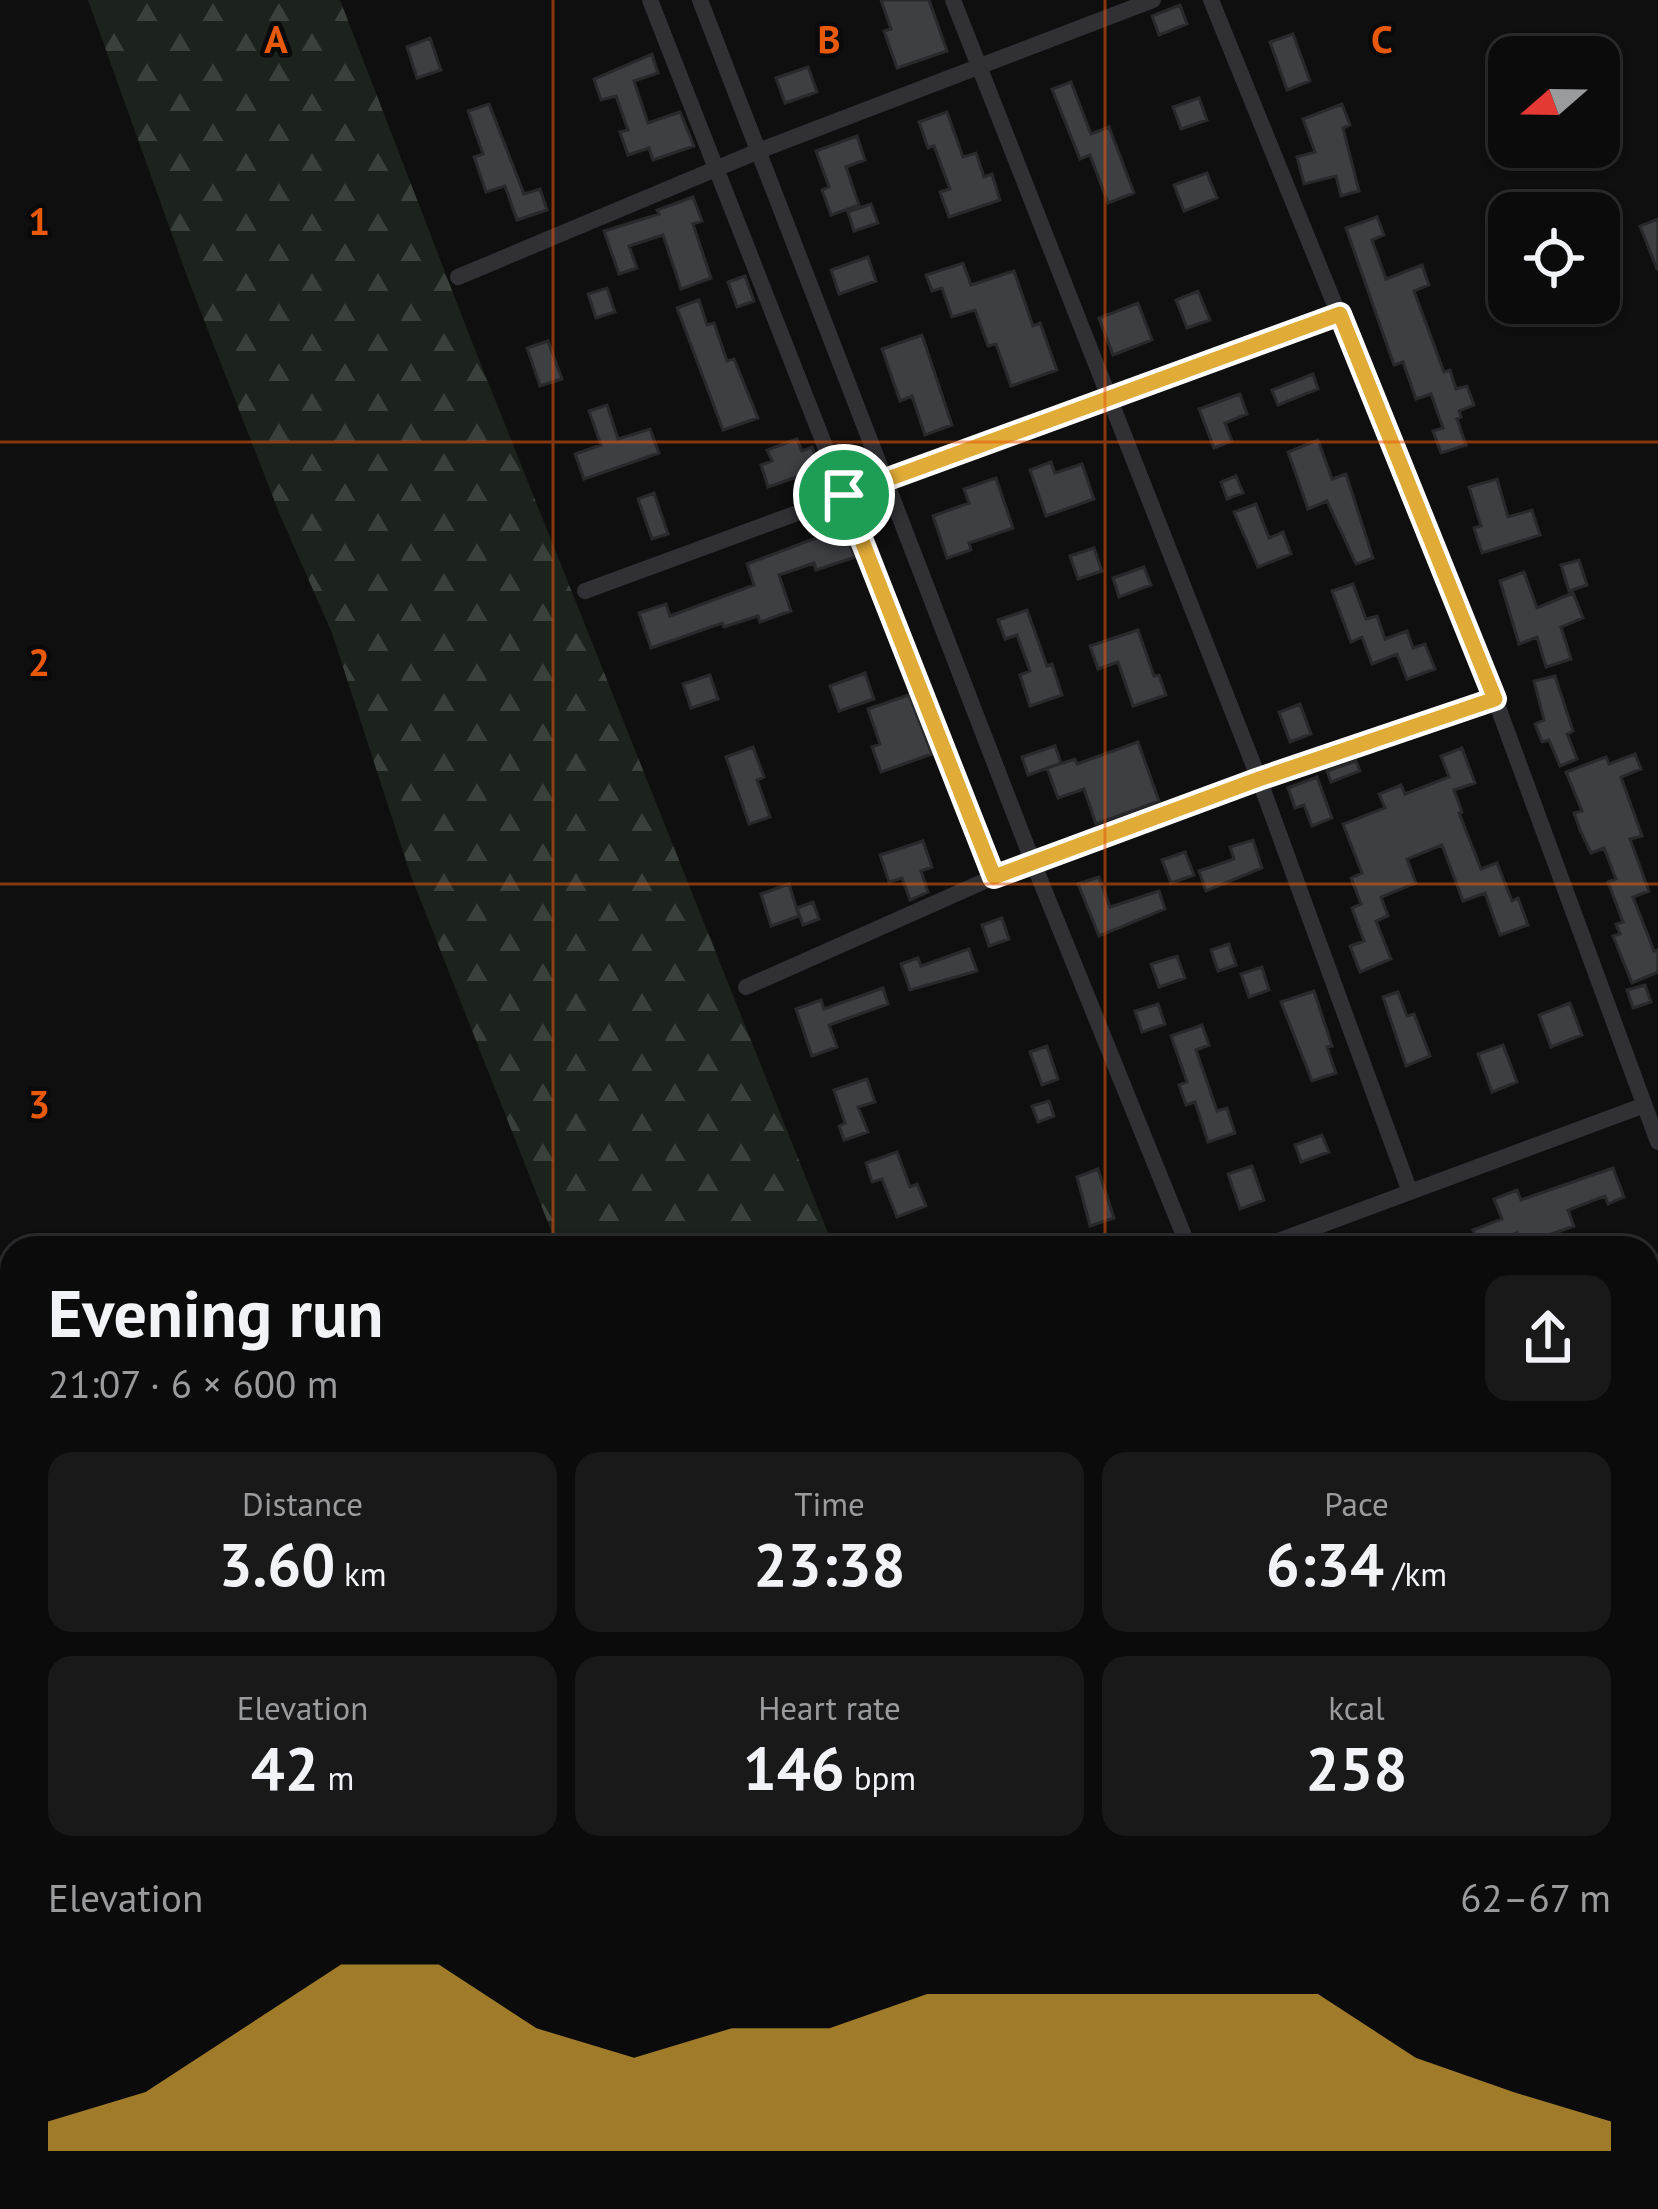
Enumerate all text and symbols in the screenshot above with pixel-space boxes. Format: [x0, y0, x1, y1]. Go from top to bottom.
text: A [264, 13, 288, 64]
text: B [817, 13, 841, 64]
text: C [1371, 13, 1393, 64]
north arrow [1488, 36, 1620, 168]
map controls [1488, 36, 1620, 324]
button: locate [1488, 192, 1620, 324]
text: 1 [28, 195, 50, 246]
pin [793, 444, 895, 546]
icon: arrive [811, 462, 877, 528]
text: 2 [28, 636, 50, 687]
text: 3 [28, 1078, 50, 1129]
text: Evening run [48, 1270, 383, 1355]
button: share [1485, 1275, 1611, 1401]
text: 21:07 · 6 × 600 m [48, 1358, 338, 1409]
text: Distance [242, 1482, 363, 1525]
text: Time [794, 1482, 865, 1525]
text: Pace [1324, 1482, 1389, 1525]
text: 3.60 [218, 1525, 335, 1603]
text: 23:38 [753, 1525, 906, 1603]
text: 6:34 [1266, 1525, 1384, 1603]
text: km [335, 1552, 387, 1595]
text: /km [1384, 1552, 1447, 1595]
text: Elevation [237, 1686, 368, 1729]
text: Heart rate [758, 1686, 901, 1729]
text: kcal [1328, 1686, 1385, 1729]
text: 42 [251, 1729, 319, 1807]
text: 146 [743, 1729, 845, 1807]
text: 258 [1305, 1729, 1408, 1807]
text: m [319, 1756, 354, 1799]
text: bpm [845, 1756, 916, 1799]
text: Elevation [48, 1872, 203, 1923]
text: 62–67 m [1460, 1872, 1611, 1923]

